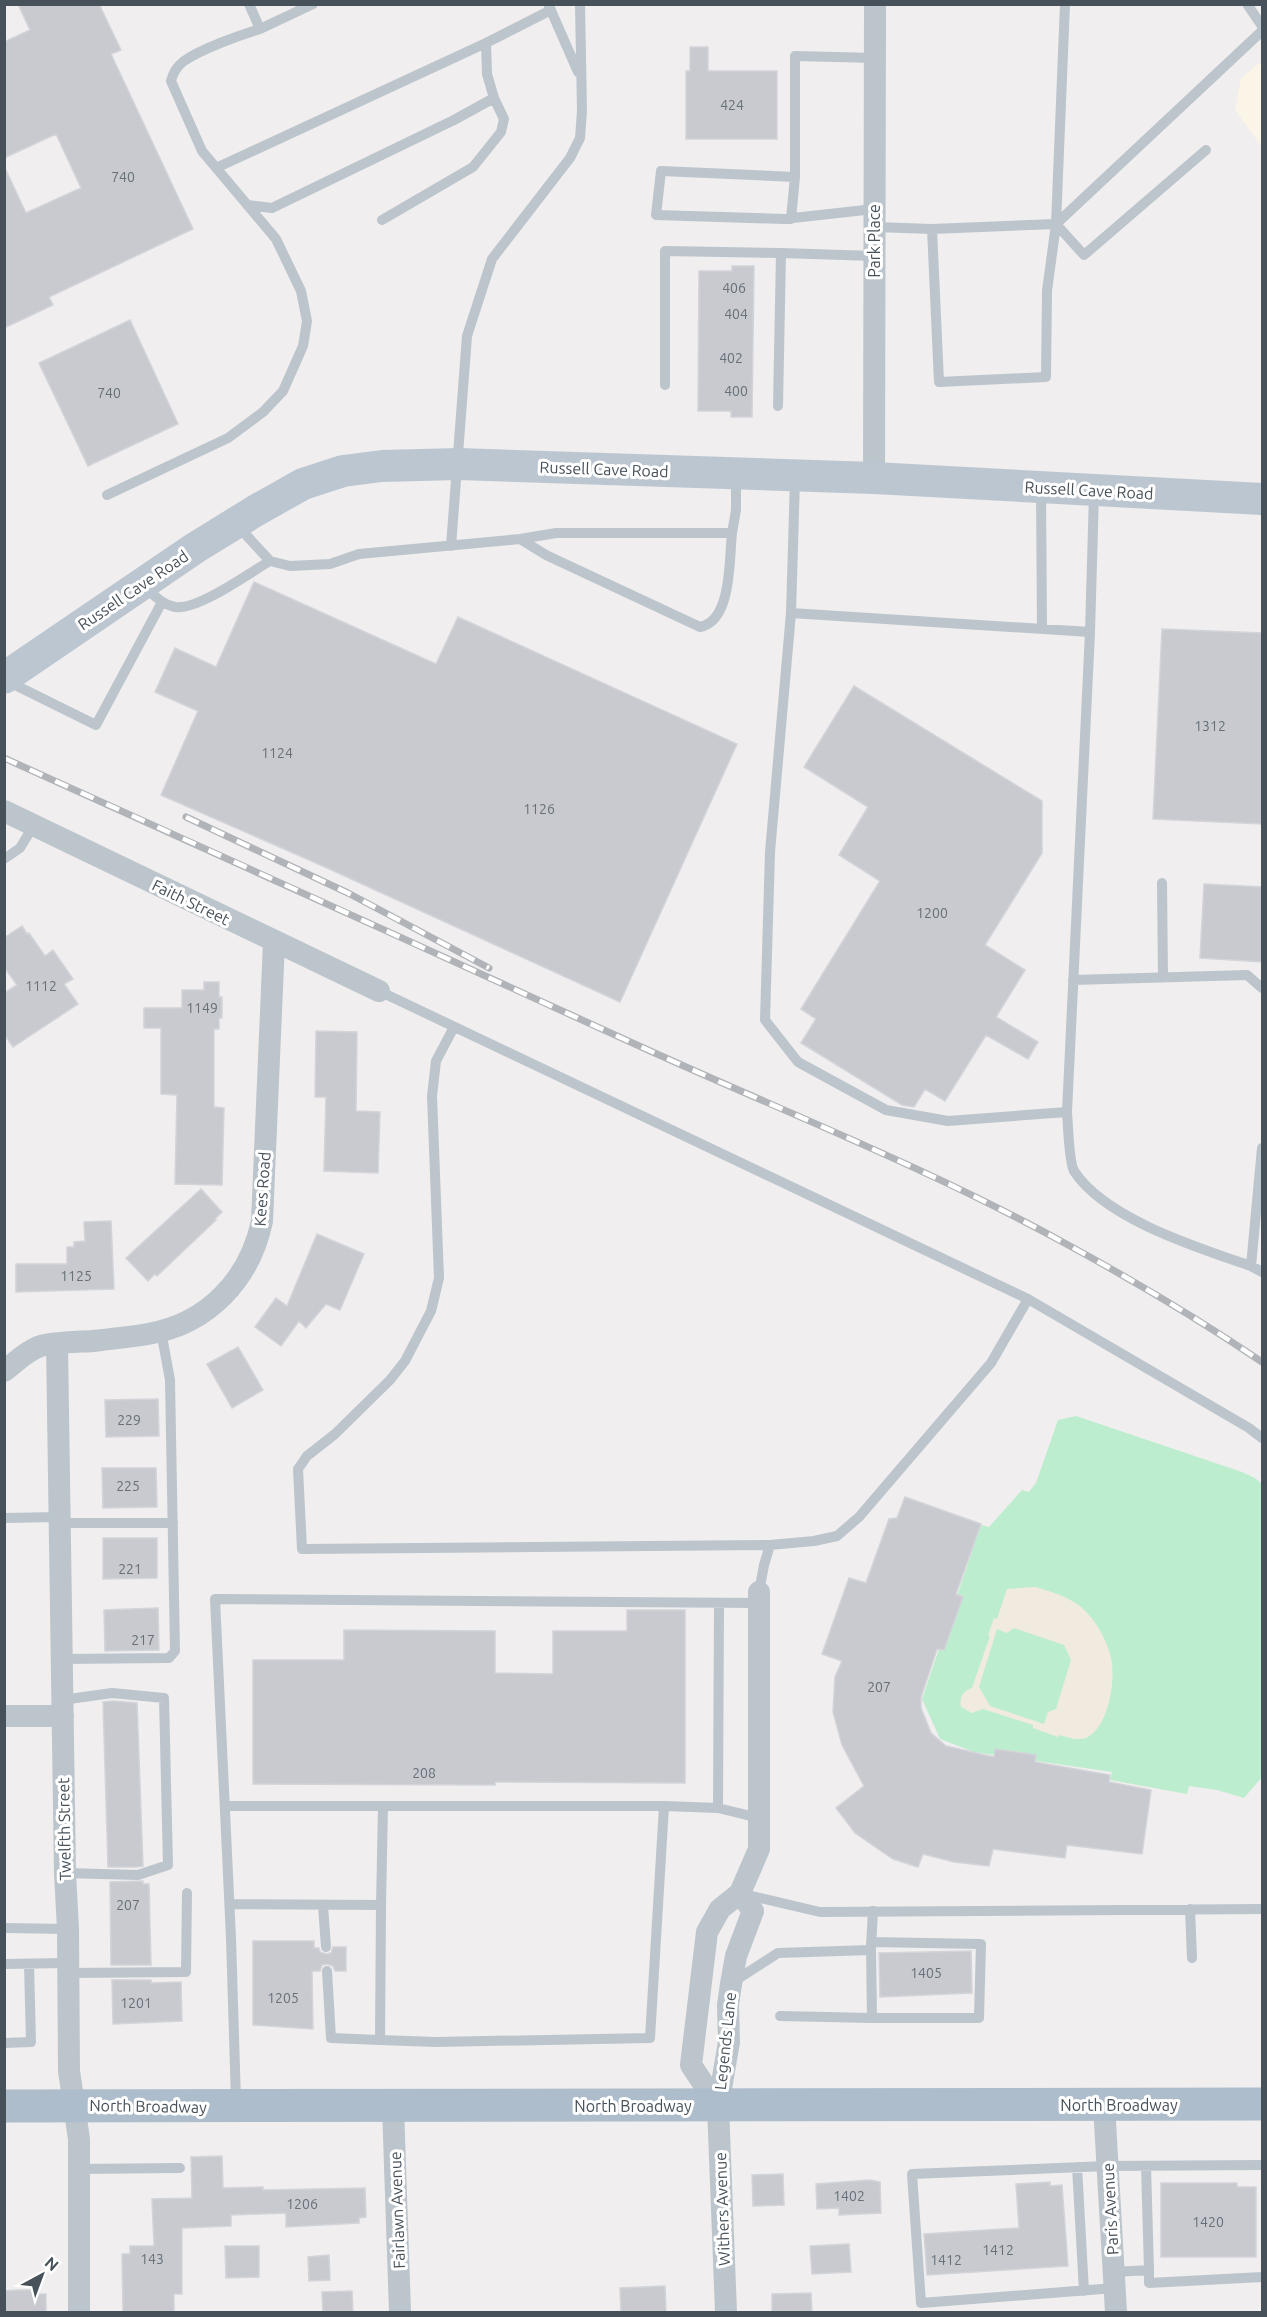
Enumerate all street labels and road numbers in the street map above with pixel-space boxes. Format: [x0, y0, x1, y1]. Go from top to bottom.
street label: Park Place [865, 204, 883, 278]
street label: Russell Cave Road [539, 458, 669, 480]
street label: Russell Cave Road [1024, 478, 1154, 502]
street label: Russell Cave Road [74, 546, 192, 634]
street label: Faith Street [149, 876, 233, 929]
street label: Kees Road [250, 1151, 274, 1227]
street label: Twelfth Street [54, 1777, 74, 1881]
street label: Legends Lane [711, 1991, 739, 2091]
street label: North Broadway [89, 2096, 207, 2116]
street label: North Broadway [1060, 2096, 1178, 2114]
street label: North Broadway [574, 2097, 692, 2115]
street label: Fairlawn Avenue [386, 2151, 408, 2269]
street label: Withers Avenue [711, 2152, 733, 2266]
street label: Paris Avenue [1099, 2163, 1121, 2255]

